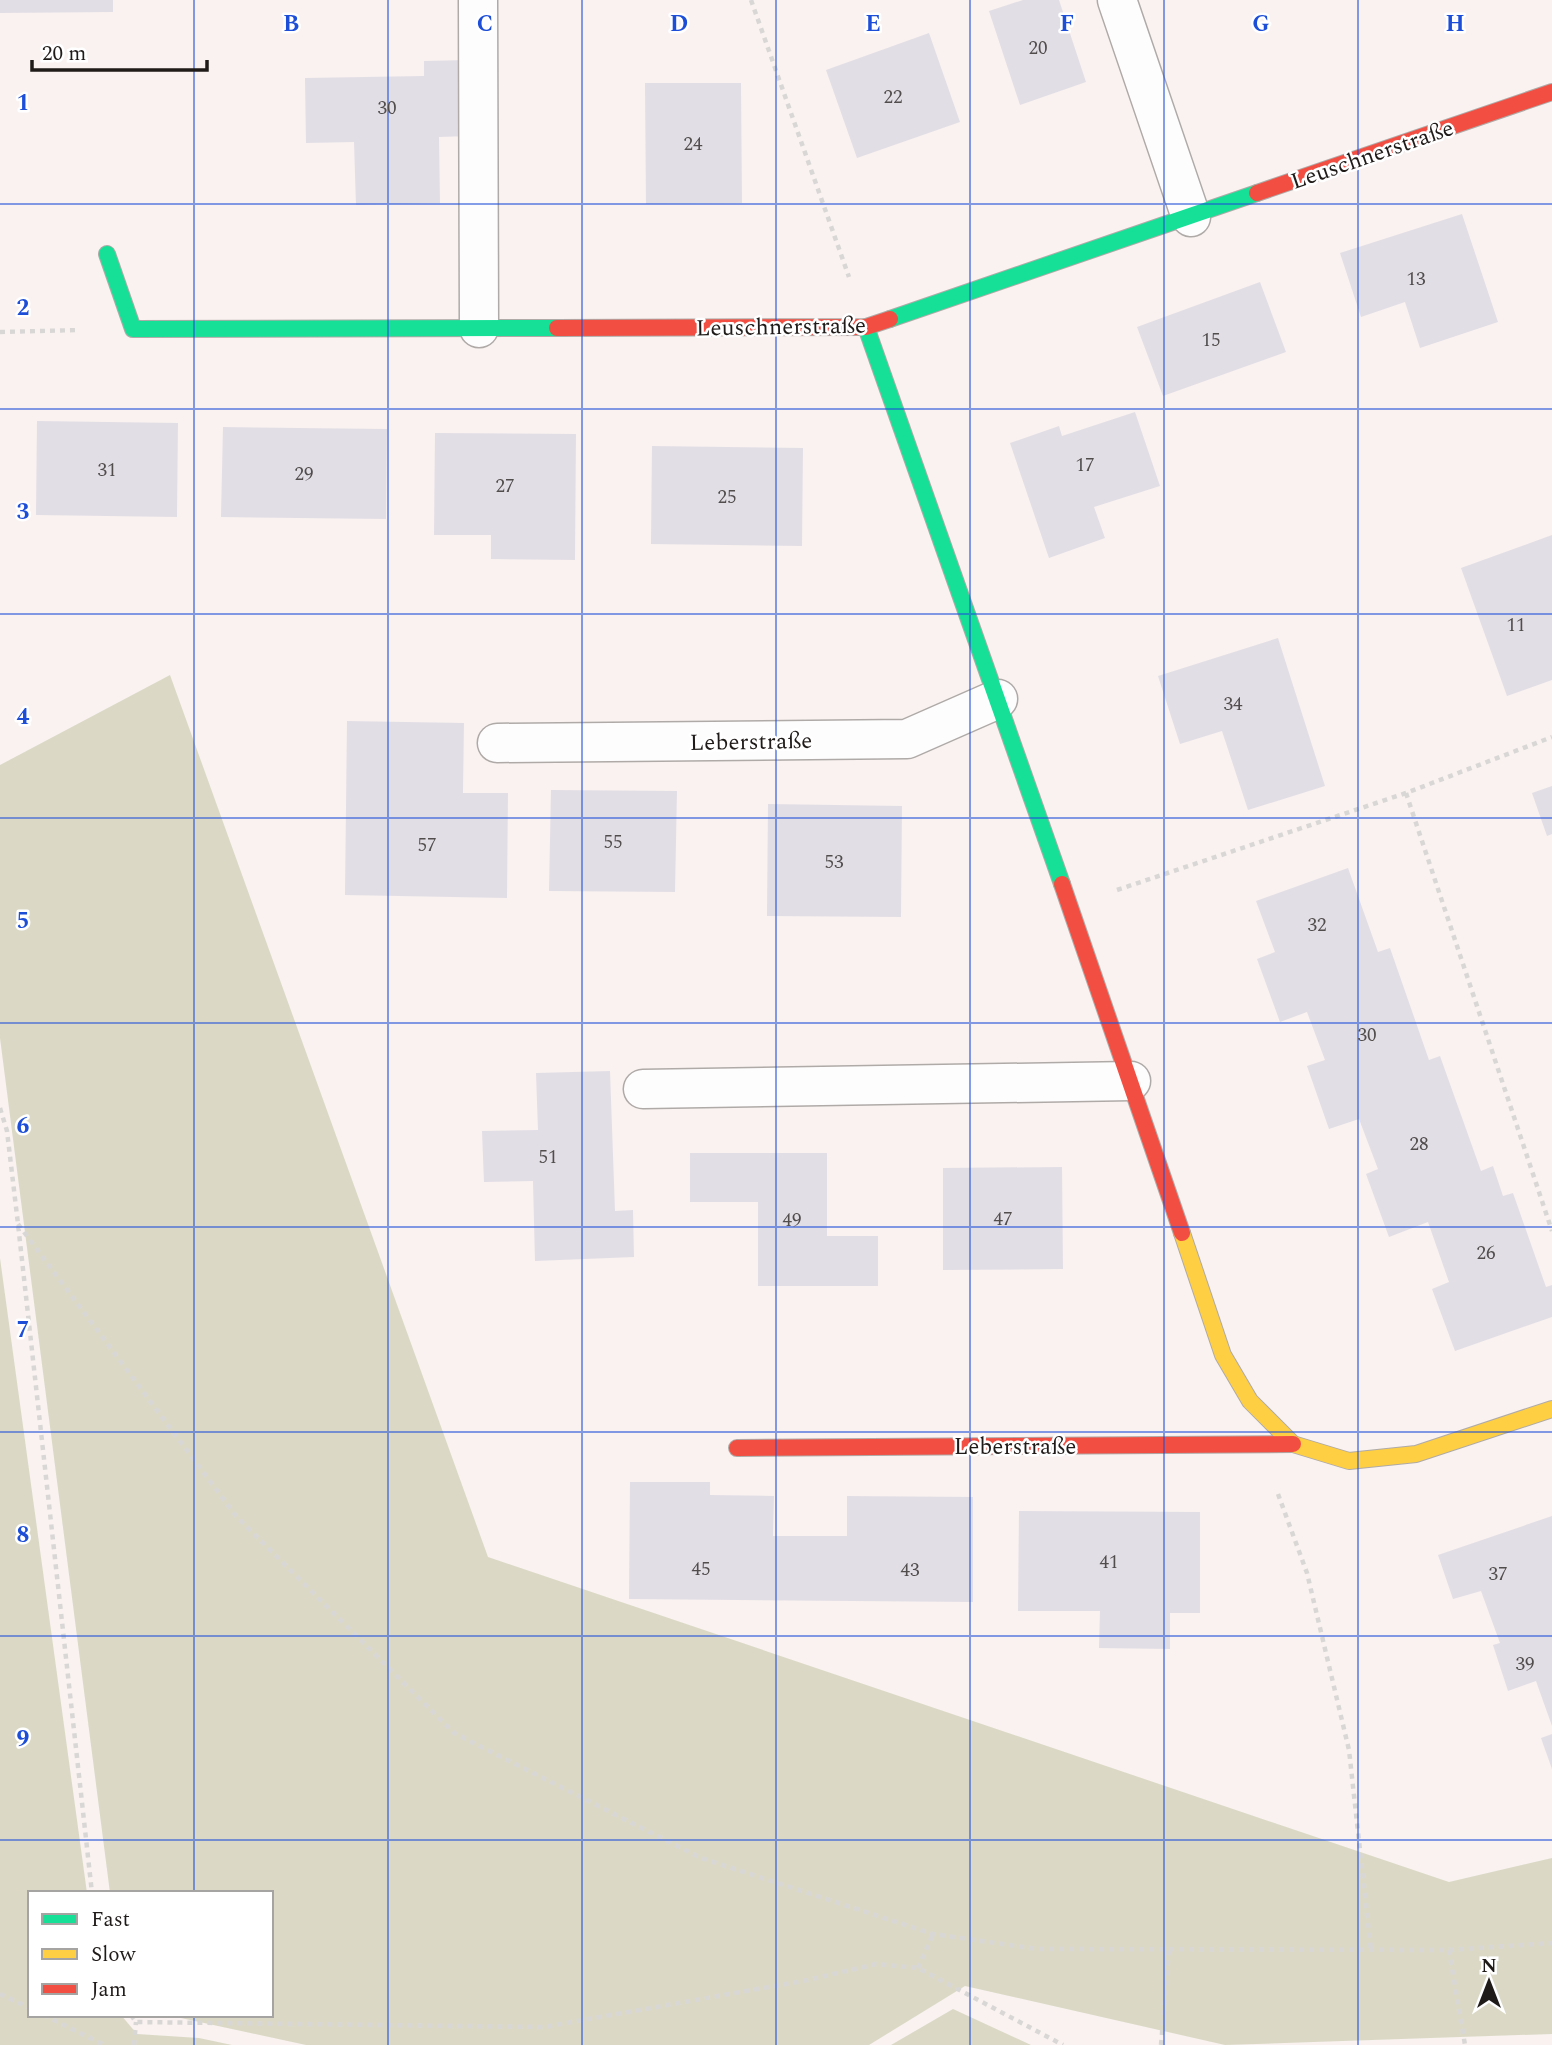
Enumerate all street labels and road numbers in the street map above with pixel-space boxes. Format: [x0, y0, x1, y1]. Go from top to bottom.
street label: Leuschnerstraße [1286, 111, 1459, 200]
street label: Leuschnerstraße [696, 309, 866, 346]
street label: Leberstraße [689, 724, 813, 761]
street label: Leberstraße [954, 1430, 1076, 1465]

